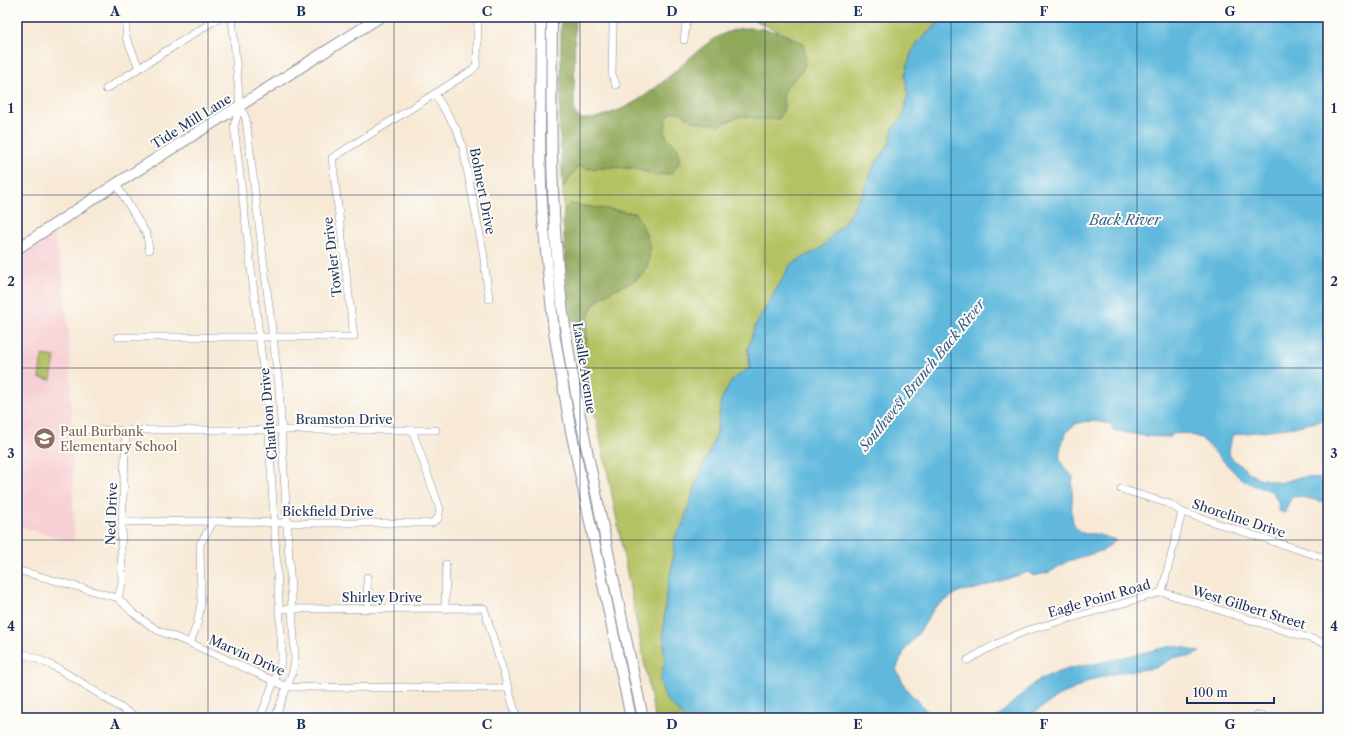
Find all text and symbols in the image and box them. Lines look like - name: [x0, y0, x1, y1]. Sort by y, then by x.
- text: A: [109, 3, 121, 19]
- text: B: [296, 3, 306, 19]
- text: C: [482, 3, 492, 19]
- text: D: [666, 3, 678, 19]
- text: E: [853, 3, 863, 19]
- text: F: [1040, 3, 1049, 19]
- text: G: [1224, 3, 1236, 19]
- street label: Tide Mill Lane: [148, 90, 234, 152]
- text: 1: [8, 100, 14, 116]
- text: 1: [1331, 100, 1337, 116]
- street label: Bohnert Drive: [467, 146, 499, 236]
- water label: Back River: [1088, 211, 1162, 229]
- street label: Towler Drive: [319, 216, 345, 298]
- text: 2: [7, 273, 15, 289]
- text: 2: [1330, 273, 1338, 289]
- water label: Southwest Branch Back River: [854, 294, 990, 456]
- street label: Lasalle Avenue: [570, 321, 600, 415]
- street label: Charlton Drive: [256, 367, 280, 461]
- street label: Bramston Drive: [296, 411, 392, 427]
- place label: Paul Burbank Elementary School: [60, 423, 178, 454]
- school or university icon: Paul Burbank Elementary School: [31, 425, 57, 451]
- text: 3: [7, 445, 15, 461]
- text: 3: [1330, 445, 1338, 461]
- street label: Ned Drive: [102, 482, 120, 546]
- street label: Shoreline Drive: [1190, 495, 1288, 541]
- street label: Bickfield Drive: [282, 503, 374, 519]
- street label: Eagle Point Road: [1046, 576, 1152, 620]
- street label: West Gilbert Street: [1189, 582, 1308, 632]
- street label: Shirley Drive: [342, 589, 422, 605]
- text: 4: [7, 618, 15, 634]
- text: 4: [1330, 618, 1338, 634]
- street label: Marvin Drive: [206, 631, 288, 679]
- scale bar: [1187, 679, 1274, 705]
- text: 100 m: [1193, 685, 1228, 700]
- text: A: [109, 716, 121, 732]
- text: B: [296, 716, 306, 732]
- text: C: [482, 716, 492, 732]
- text: D: [666, 716, 678, 732]
- text: E: [853, 716, 863, 732]
- text: F: [1040, 716, 1049, 732]
- text: G: [1224, 716, 1236, 732]

